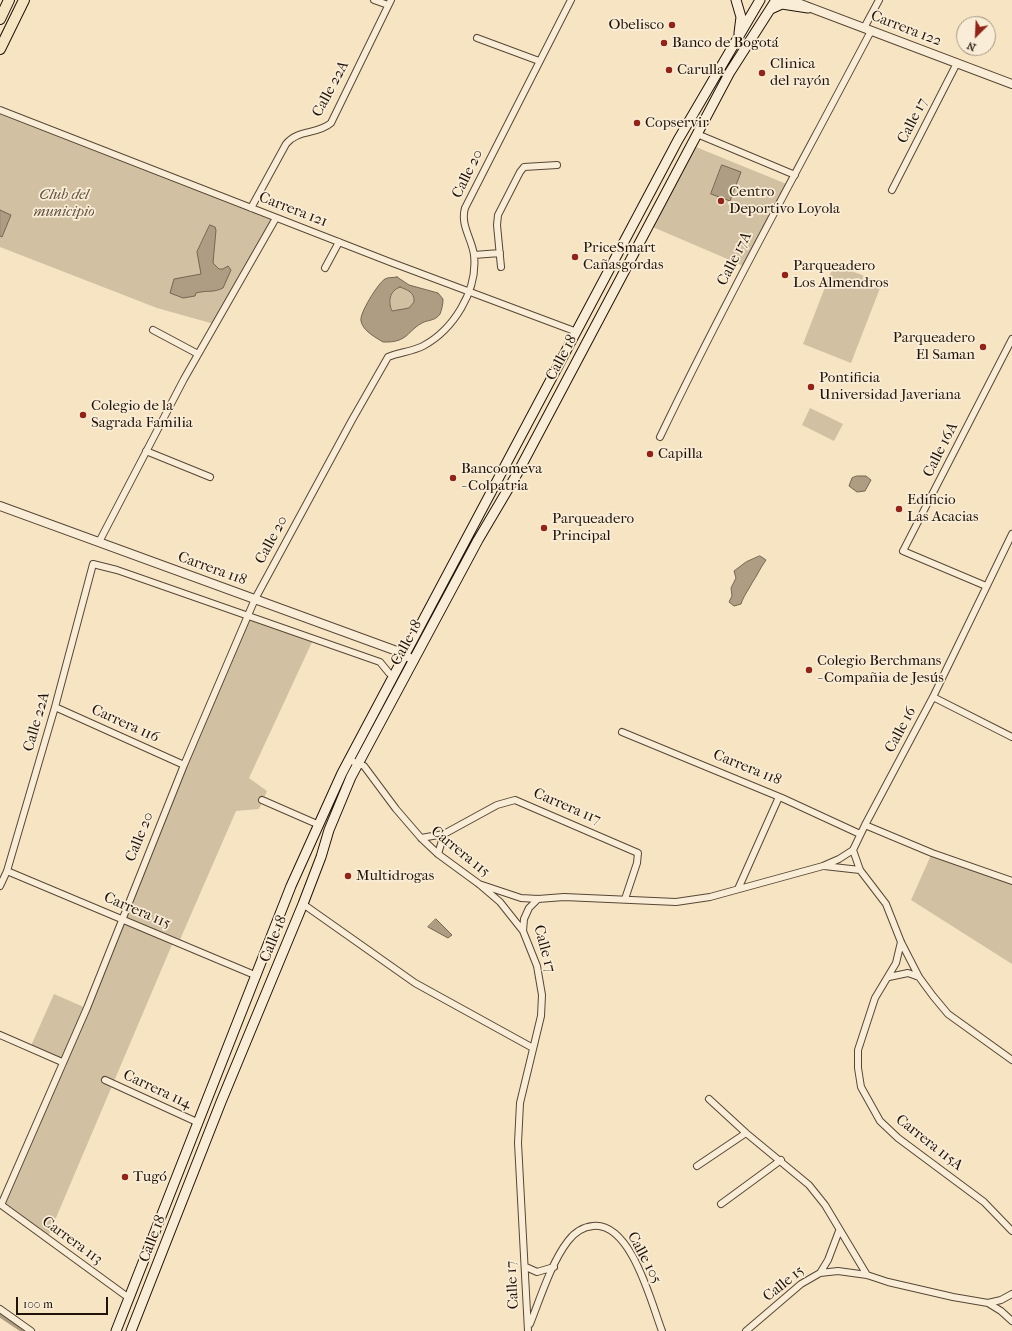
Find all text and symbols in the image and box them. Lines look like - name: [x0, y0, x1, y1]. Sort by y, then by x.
- street label: Carrera 122: [868, 7, 944, 51]
- place label: Obelisco: [609, 16, 664, 34]
- north arrow: [956, 16, 996, 56]
- marker: Obelisco: [667, 20, 677, 30]
- place label: Banco de Bogotá: [672, 34, 779, 52]
- marker: Banco de Bogotá: [659, 38, 669, 48]
- text: N: [965, 39, 978, 54]
- place label: Clinica del rayón: [770, 55, 830, 90]
- street label: Calle 22A: [309, 58, 353, 120]
- place label: Carulla: [677, 61, 724, 79]
- marker: Carulla: [664, 65, 674, 75]
- marker: Clinica del rayón: [757, 68, 767, 78]
- street label: Calle 17: [894, 95, 932, 147]
- place label: Copservir: [645, 114, 709, 132]
- marker: Copservir: [632, 118, 642, 128]
- street label: Calle 20: [449, 147, 487, 201]
- place label: Centro Deportivo Loyola: [729, 183, 840, 218]
- park label: Club del municipio: [33, 186, 95, 221]
- street label: Carrera 121: [256, 189, 330, 231]
- marker: Centro Deportivo Loyola: [716, 196, 726, 206]
- street label: Calle 17A: [714, 229, 756, 289]
- place label: PriceSmart Cañasgordas: [583, 239, 664, 274]
- marker: PriceSmart Cañasgordas: [570, 252, 580, 262]
- place label: Parqueadero Los Almendros: [793, 257, 888, 292]
- marker: Parqueadero Los Almendros: [780, 270, 790, 280]
- place label: Parqueadero El Saman: [893, 329, 975, 364]
- street label: Calle 18: [543, 332, 581, 384]
- marker: Parqueadero El Saman: [978, 342, 988, 352]
- place label: Pontificia Universidad Javeriana: [819, 369, 961, 404]
- marker: Pontificia Universidad Javeriana: [806, 382, 816, 392]
- place label: Colegio de la Sagrada Familia: [91, 397, 193, 432]
- marker: Colegio de la Sagrada Familia: [78, 410, 88, 420]
- street label: Calle 16A: [920, 420, 962, 480]
- place label: Capilla: [658, 445, 703, 463]
- marker: Capilla: [645, 449, 655, 459]
- place label: Bancoomeva - Colpatria: [461, 460, 542, 495]
- marker: Bancoomeva - Colpatria: [448, 473, 458, 483]
- place label: Edificio Las Acacias: [907, 491, 979, 526]
- marker: Edificio Las Acacias: [894, 504, 904, 514]
- place label: Parqueadero Principal: [552, 510, 634, 545]
- street label: Calle 20: [252, 513, 292, 567]
- marker: Parqueadero Principal: [539, 523, 549, 533]
- street label: Carrera 118: [175, 548, 249, 590]
- street label: Calle 18: [388, 617, 426, 669]
- place label: Colegio Berchmans - Compañia de Jesús: [817, 652, 944, 687]
- marker: Colegio Berchmans - Compañia de Jesús: [804, 665, 814, 675]
- street label: Calle 22A: [20, 690, 54, 754]
- street label: Carrera 116: [88, 701, 162, 747]
- street label: Calle 16: [881, 704, 921, 756]
- street label: Carrera 118: [710, 746, 784, 790]
- street label: Carrera 117: [531, 785, 603, 829]
- street label: Calle 20: [122, 810, 158, 864]
- street label: Carrera 115: [427, 823, 493, 881]
- place label: Multidrogas: [356, 867, 434, 885]
- marker: Multidrogas: [343, 871, 353, 881]
- street label: Carrera 115: [101, 889, 173, 933]
- street label: Calle 18: [257, 913, 291, 965]
- street label: Calle 17: [529, 923, 559, 975]
- street label: Carrera 114: [120, 1066, 194, 1114]
- street label: Carrera 115A: [892, 1111, 966, 1175]
- place label: Tugó: [133, 1168, 167, 1186]
- marker: Tugó: [120, 1172, 130, 1182]
- street label: Carrera 113: [38, 1213, 106, 1269]
- street label: Calle 18: [136, 1213, 170, 1265]
- street label: Calle 105: [623, 1229, 665, 1287]
- street label: Calle 17: [503, 1260, 523, 1310]
- street label: Calle 15: [760, 1262, 808, 1306]
- scale bar: [18, 1289, 110, 1315]
- text: 100 m: [23, 1297, 53, 1311]

